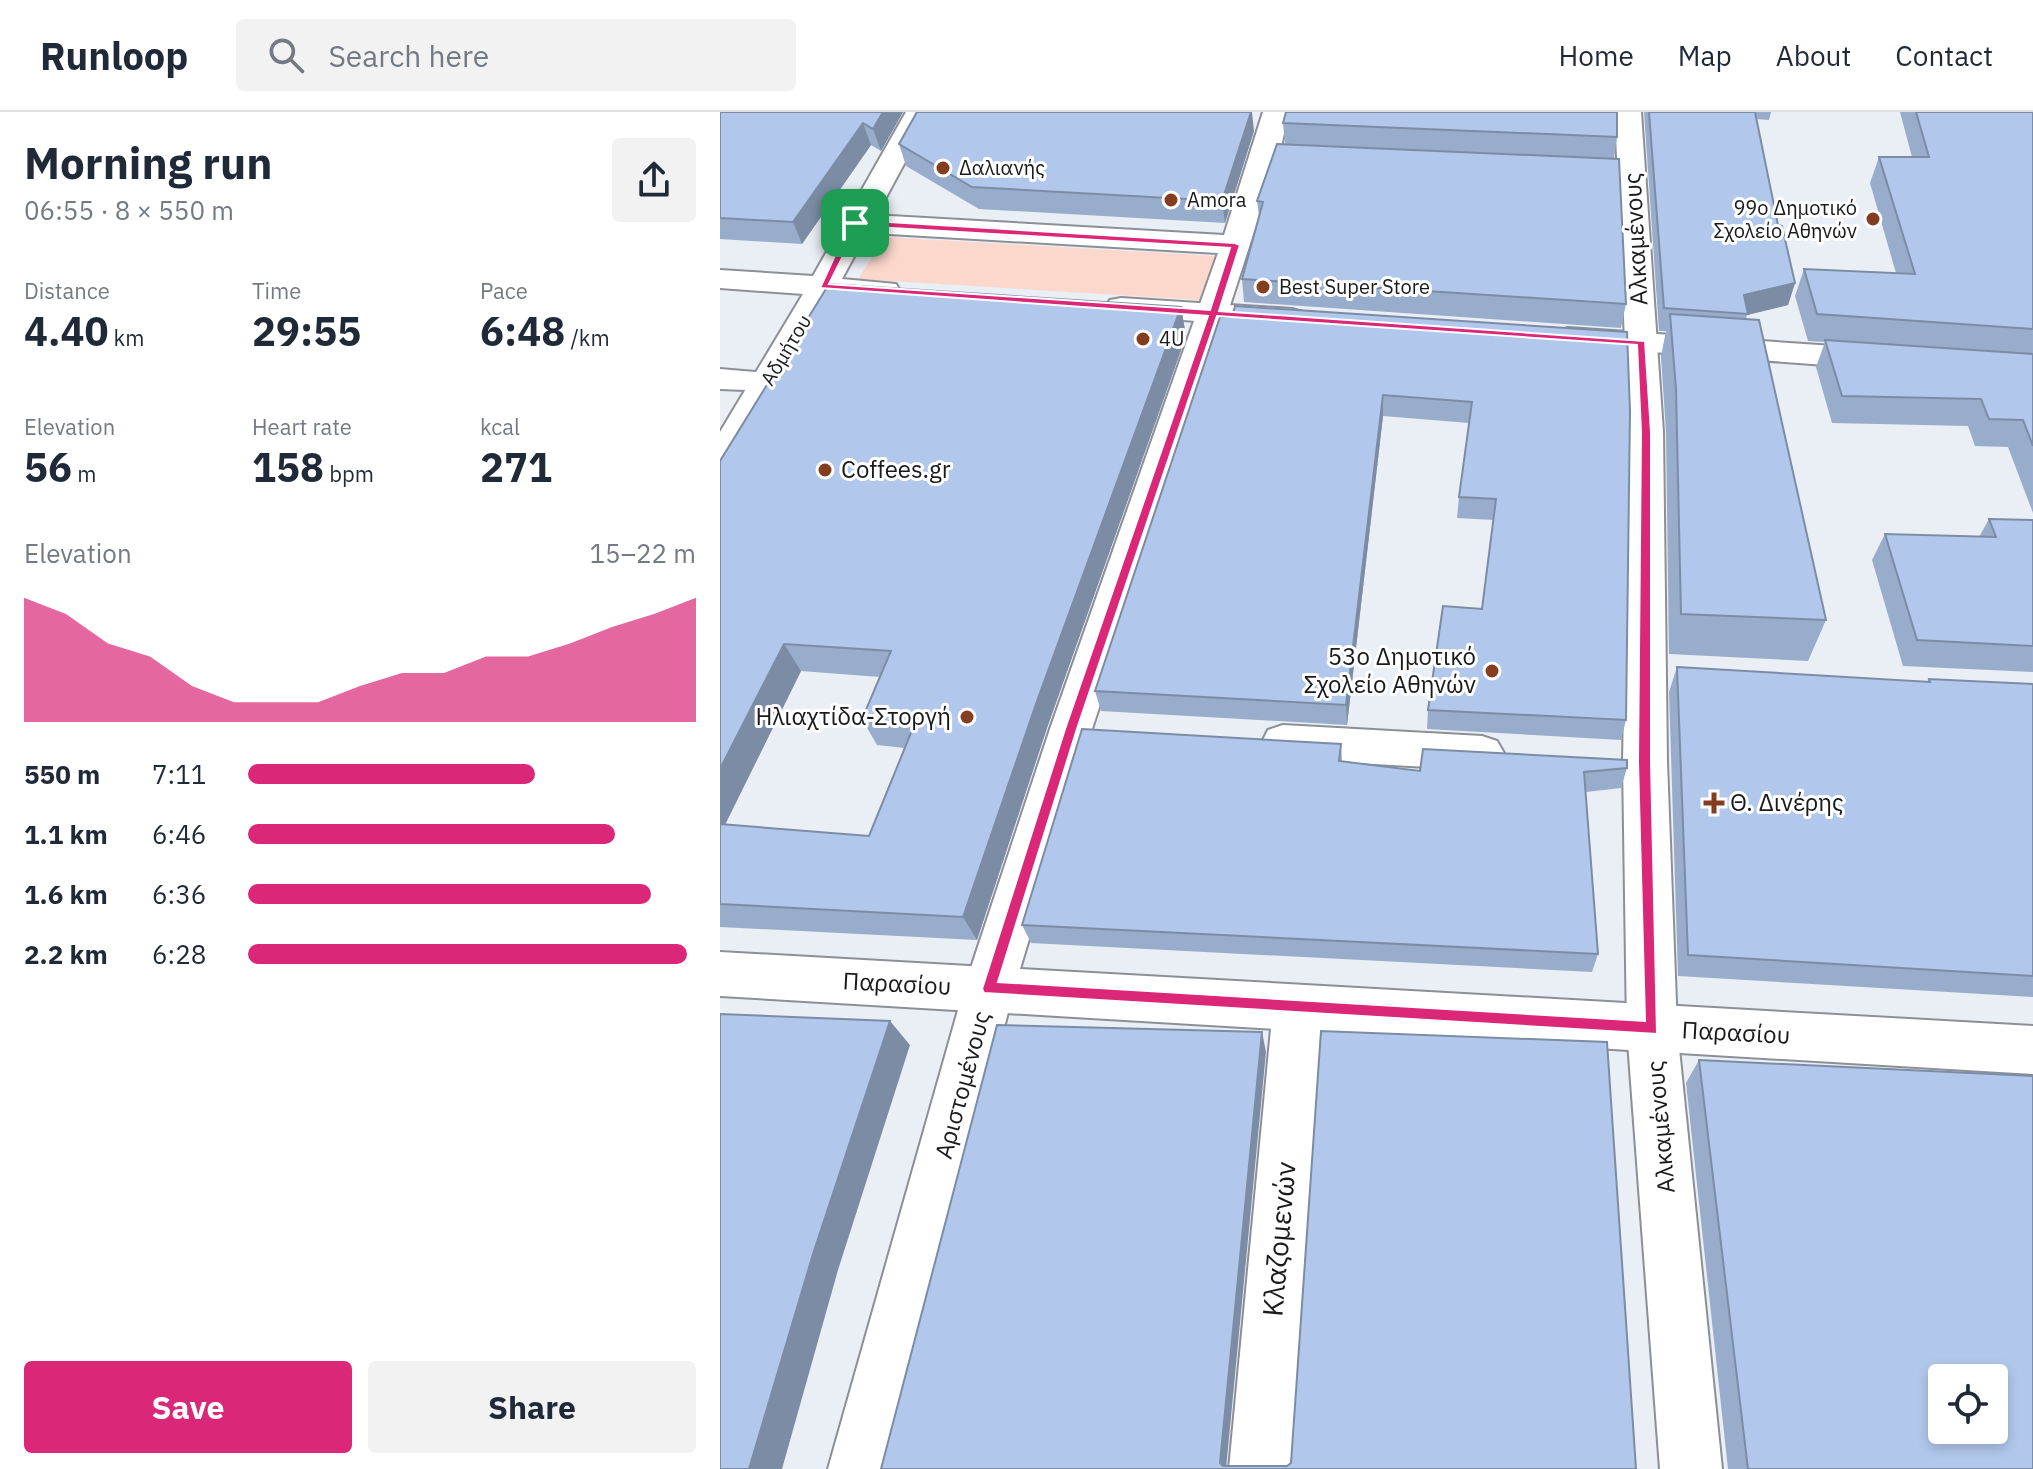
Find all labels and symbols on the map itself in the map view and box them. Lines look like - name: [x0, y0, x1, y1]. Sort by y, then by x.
- place label: Δαλιανής: [959, 154, 1045, 181]
- marker: Δαλιανής: [934, 159, 952, 177]
- street label: Αλκαμένους: [1616, 172, 1654, 306]
- place label: Amora: [1187, 186, 1247, 213]
- pin: [821, 189, 889, 257]
- marker: Amora: [1162, 191, 1180, 209]
- place label: 99ο Δημοτικό Σχολείο Αθηνών: [1714, 194, 1857, 244]
- marker: 99ο Δημοτικό Σχολείο Αθηνών: [1864, 210, 1882, 228]
- place label: Best Super Store: [1279, 273, 1430, 300]
- marker: Best Super Store: [1254, 278, 1272, 296]
- street label: Αδμήτου: [754, 309, 817, 390]
- place label: 4U: [1159, 325, 1185, 352]
- marker: 4U: [1134, 330, 1152, 348]
- place label: Coffees.gr: [841, 453, 951, 485]
- marker: Coffees.gr: [816, 461, 834, 479]
- place label: 53ο Δημοτικό Σχολείο Αθηνών: [1304, 640, 1476, 700]
- marker: 53ο Δημοτικό Σχολείο Αθηνών: [1483, 662, 1501, 680]
- place label: Ηλιαχτίδα-Στοργή: [755, 700, 951, 732]
- marker: Ηλιαχτίδα-Στοργή: [958, 708, 976, 726]
- place label: Θ. Δινέρης: [1730, 786, 1844, 818]
- marker: Θ. Δινέρης: [1705, 794, 1723, 812]
- street label: Παρασίου: [842, 964, 952, 1002]
- street label: Αριστομένους: [927, 1007, 997, 1162]
- street label: Παρασίου: [1681, 1013, 1791, 1051]
- street label: Αλκαμένους: [1638, 1059, 1682, 1195]
- street label: Κλαζομενών: [1253, 1160, 1304, 1318]

